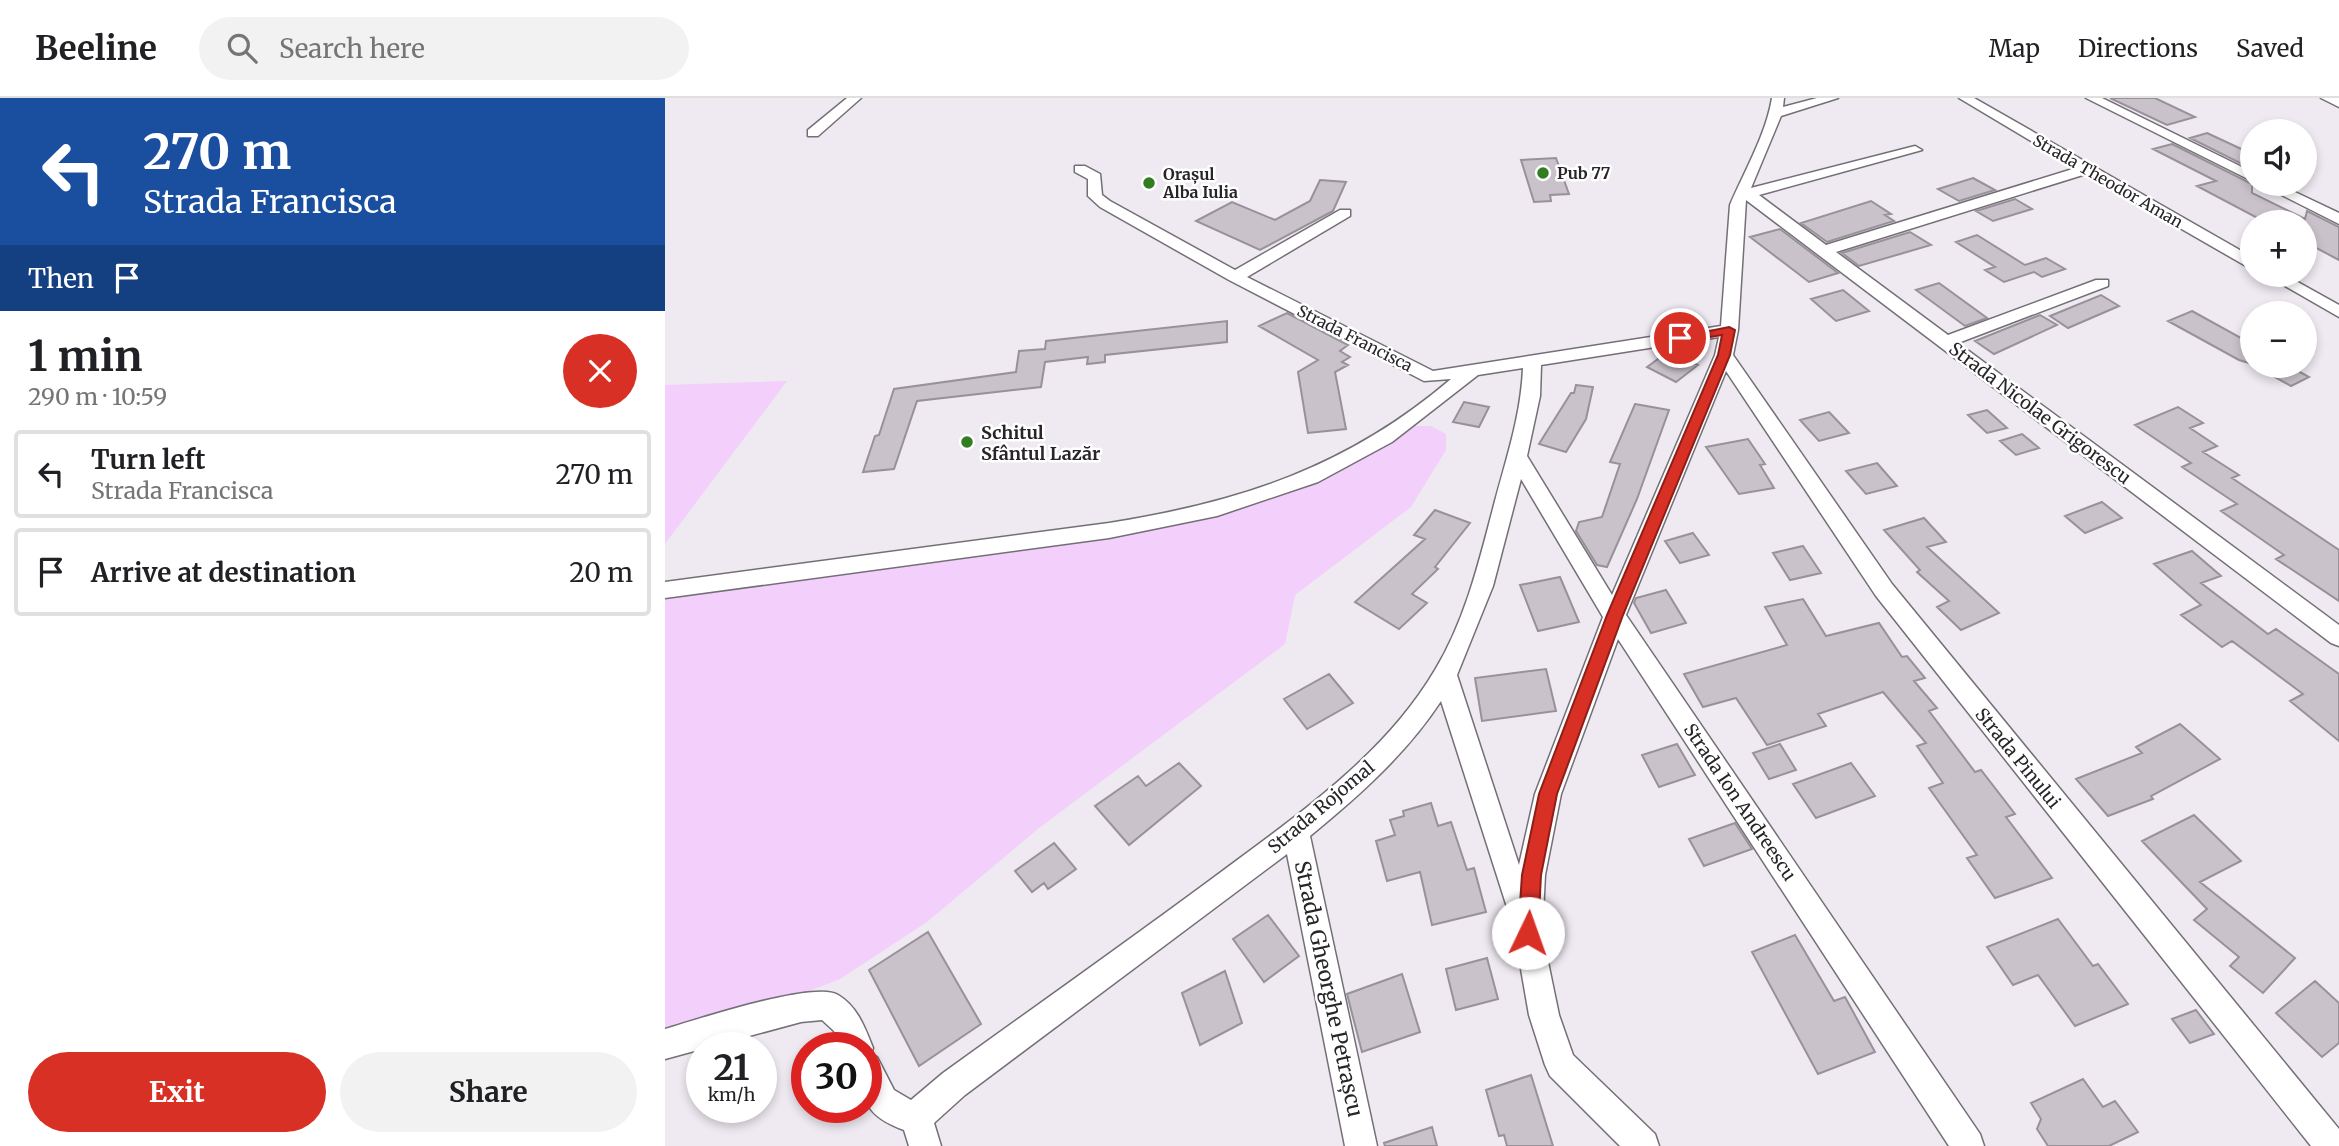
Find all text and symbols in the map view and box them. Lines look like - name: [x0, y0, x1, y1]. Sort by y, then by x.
- search box: [199, 17, 689, 80]
- text: Beeline: [35, 28, 157, 69]
- icon: search: [223, 29, 261, 67]
- text: Search here: [279, 32, 425, 65]
- text: Map: [1989, 33, 2040, 64]
- text: Directions: [2078, 33, 2198, 64]
- text: Saved: [2236, 33, 2304, 64]
- map controls: [2240, 119, 2317, 378]
- button: sound: [2240, 119, 2317, 196]
- text: 270 m: [143, 121, 291, 182]
- icon: left: [28, 126, 119, 217]
- street label: Strada Theodor Aman: [2029, 130, 2187, 232]
- place label: Pub 77: [1557, 163, 1611, 183]
- place label: Orașul Alba Iulia: [1162, 164, 1238, 202]
- marker: Pub 77: [1535, 165, 1551, 181]
- marker: Orașul Alba Iulia: [1141, 175, 1157, 191]
- text: Strada Francisca: [143, 182, 397, 222]
- button: +: [2240, 210, 2317, 287]
- icon: arrive: [108, 259, 146, 297]
- text: Then: [28, 262, 94, 295]
- street label: Strada Francisca: [1294, 300, 1416, 376]
- button: −: [2240, 301, 2317, 378]
- pin: [1650, 308, 1710, 368]
- icon: arrive: [1661, 319, 1699, 357]
- text: 1 min: [28, 330, 142, 382]
- button: close: [563, 334, 637, 408]
- street label: Strada Nicolae Grigorescu: [1944, 337, 2136, 489]
- text: 290 m · 10:59: [28, 382, 167, 411]
- place label: Schitul Sfântul Lazăr: [981, 421, 1100, 465]
- marker: Schitul Sfântul Lazăr: [959, 434, 975, 450]
- text: Turn left: [91, 443, 205, 476]
- icon: left: [32, 455, 70, 493]
- text: 270 m: [556, 458, 633, 491]
- text: Strada Francisca: [91, 476, 273, 505]
- icon: arrive: [32, 553, 70, 591]
- text: Arrive at destination: [91, 556, 356, 589]
- text: 20 m: [569, 556, 633, 589]
- street label: Strada Pinului: [1970, 703, 2066, 813]
- street label: Strada Ion Andreescu: [1679, 719, 1801, 885]
- street label: Strada Rojomal: [1263, 755, 1379, 858]
- street label: Strada Gheorghe Petrașcu: [1289, 858, 1369, 1120]
- position arrow: [1491, 896, 1565, 970]
- speed limit sign: 30: [791, 1032, 882, 1123]
- text: 21: [714, 1046, 749, 1090]
- button: Exit: [28, 1052, 326, 1132]
- button: Share: [340, 1052, 637, 1132]
- text: km/h: [708, 1083, 755, 1106]

